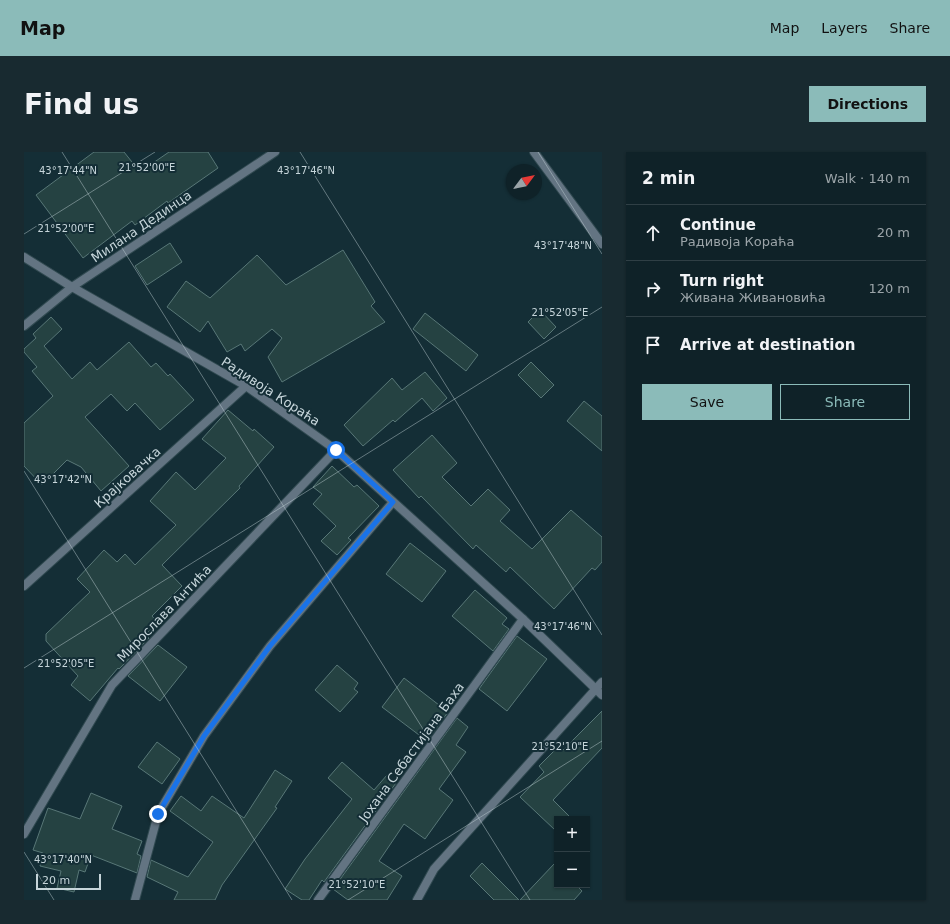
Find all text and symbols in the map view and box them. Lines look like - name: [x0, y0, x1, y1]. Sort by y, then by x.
- text: Map: [20, 17, 65, 39]
- text: Map: [770, 20, 799, 36]
- text: Layers: [821, 20, 868, 36]
- text: Share: [890, 20, 930, 36]
- button: Directions: [809, 86, 926, 122]
- text: Find us: [24, 88, 139, 121]
- text: 21°52'00"E: [119, 162, 175, 173]
- north arrow: [506, 164, 542, 200]
- text: 43°17'44"N: [39, 165, 97, 176]
- text: 43°17'46"N: [277, 165, 335, 176]
- text: 2 min: [642, 168, 695, 188]
- text: Walk · 140 m: [825, 171, 910, 186]
- street label: Милана Дединца: [88, 187, 194, 265]
- text: Continue: [680, 216, 756, 234]
- icon: ahead: [642, 222, 664, 244]
- text: 21°52'00"E: [38, 223, 94, 234]
- text: 20 m: [877, 225, 910, 240]
- text: Радивоја Кораћа: [680, 234, 794, 249]
- text: 43°17'48"N: [534, 240, 592, 251]
- text: Turn right: [680, 272, 764, 290]
- icon: right: [642, 278, 664, 300]
- text: 120 m: [868, 281, 910, 296]
- text: Живана Живановића: [680, 290, 826, 305]
- text: 21°52'05"E: [532, 307, 588, 318]
- icon: arrive: [642, 334, 664, 356]
- text: Arrive at destination: [680, 336, 855, 354]
- street label: Радивоја Кораћа: [219, 354, 323, 429]
- button: Save: [642, 384, 772, 420]
- button: Share: [780, 384, 910, 420]
- route start: [327, 441, 345, 459]
- street label: Крајковачка: [91, 444, 164, 511]
- text: 43°17'42"N: [34, 474, 92, 485]
- street label: Мирослава Антића: [114, 562, 215, 665]
- text: 43°17'46"N: [534, 621, 592, 632]
- text: 21°52'05"E: [38, 658, 94, 669]
- street label: Јохана Себастијана Баха: [355, 680, 467, 826]
- text: 21°52'10"E: [532, 741, 588, 752]
- route end: [149, 805, 167, 823]
- map controls: [554, 816, 590, 888]
- button: +: [554, 816, 590, 852]
- button: −: [554, 852, 590, 888]
- text: 43°17'40"N: [34, 854, 92, 865]
- scale bar: [36, 872, 101, 891]
- text: 20 m: [42, 874, 70, 887]
- text: 21°52'10"E: [329, 879, 385, 890]

